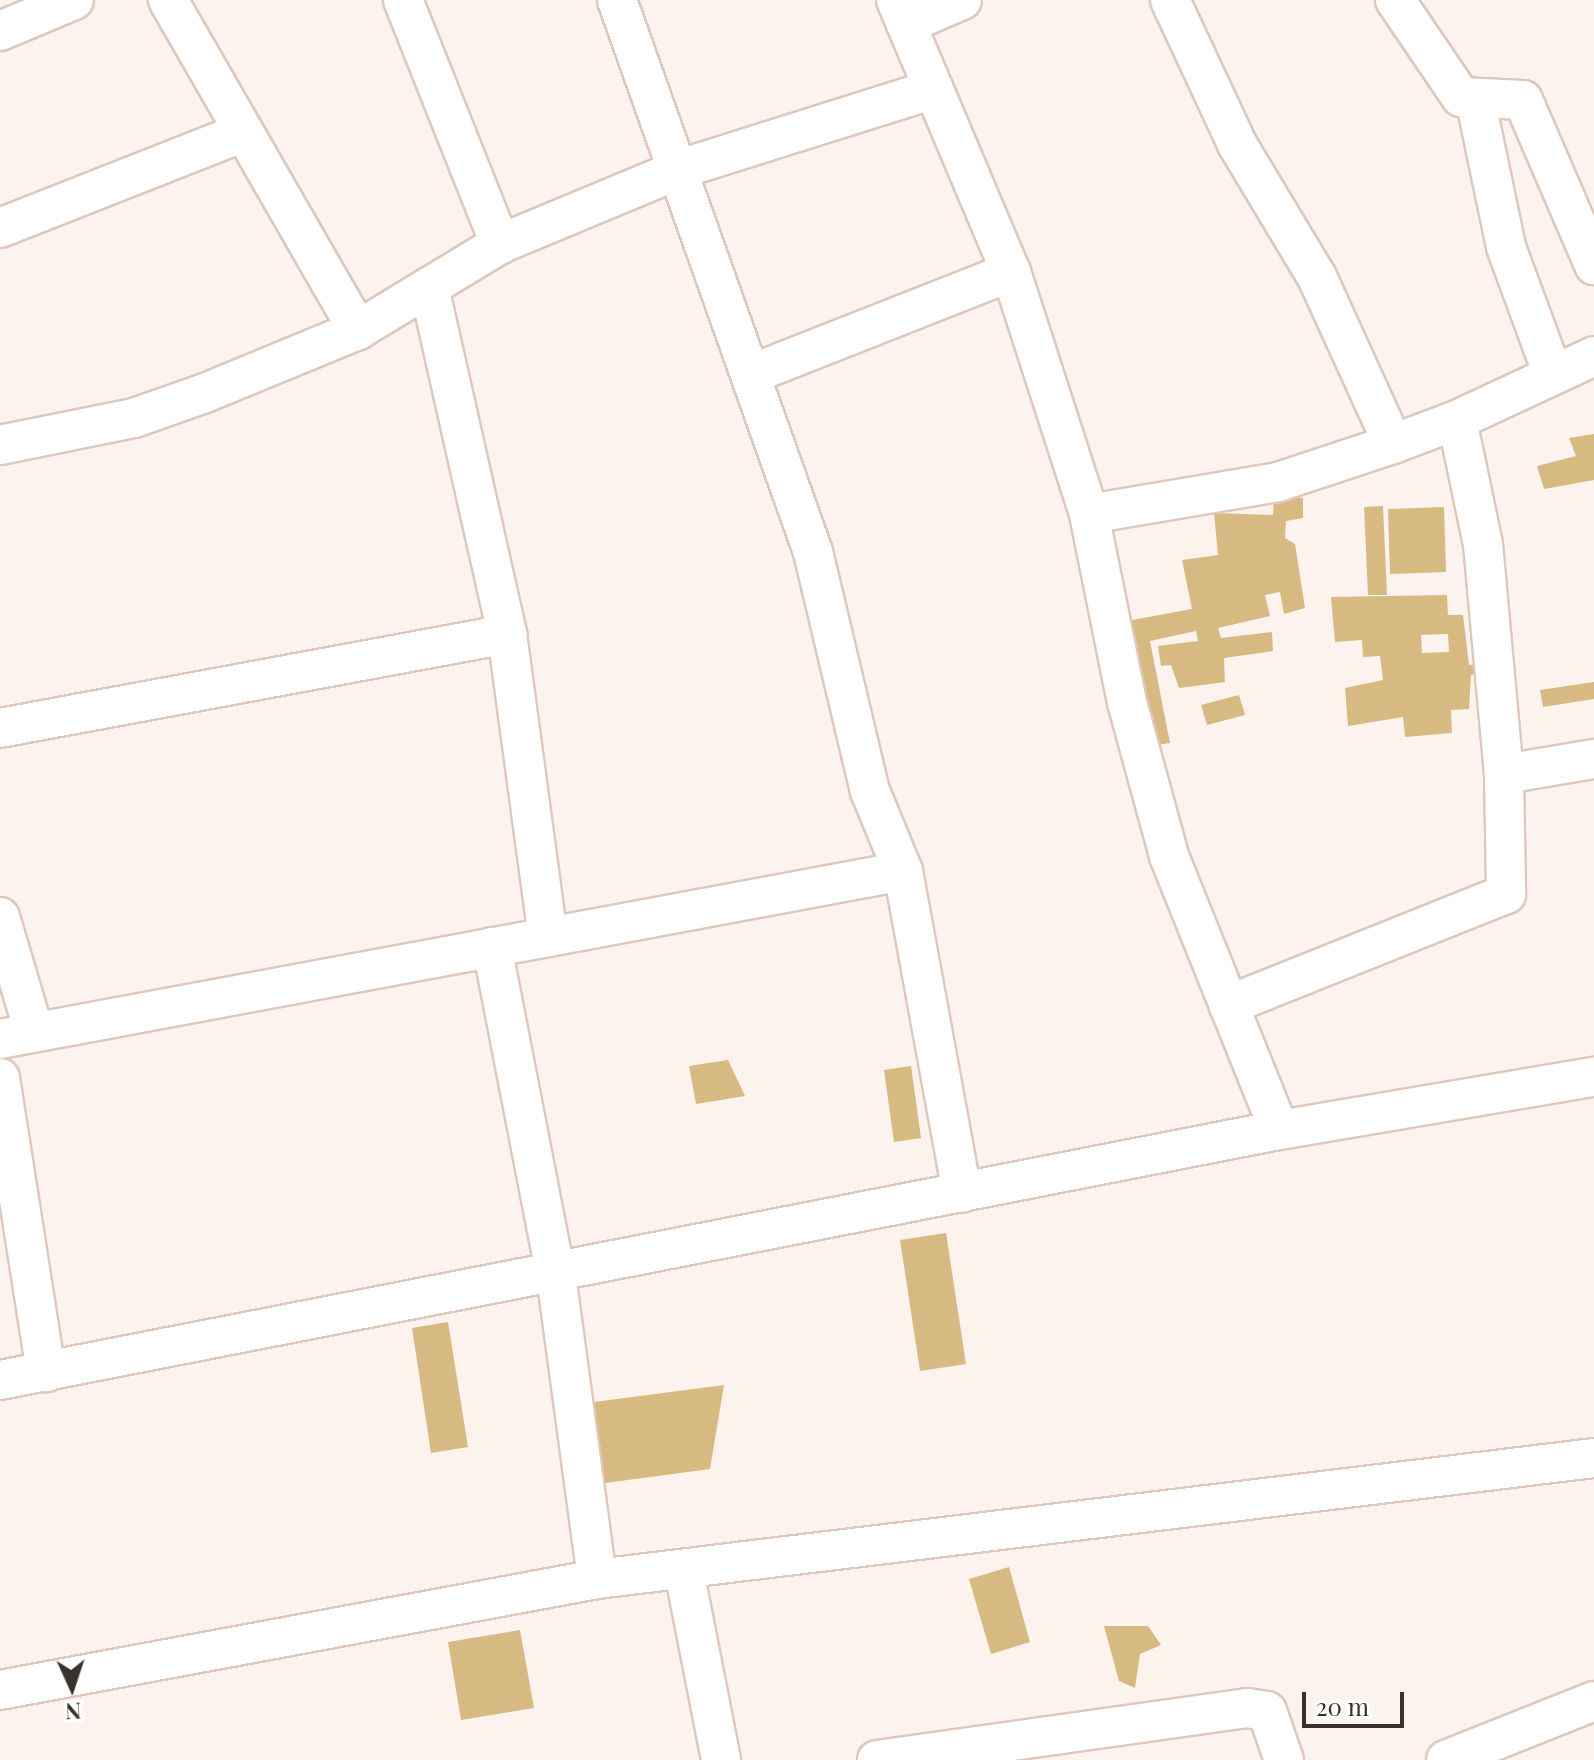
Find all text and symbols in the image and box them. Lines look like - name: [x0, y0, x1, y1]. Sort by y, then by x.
- north arrow: [32, 1648, 112, 1728]
- scale bar: [1306, 1676, 1408, 1726]
- text: 20 m: [1316, 1690, 1369, 1722]
- text: N: [65, 1697, 82, 1727]

